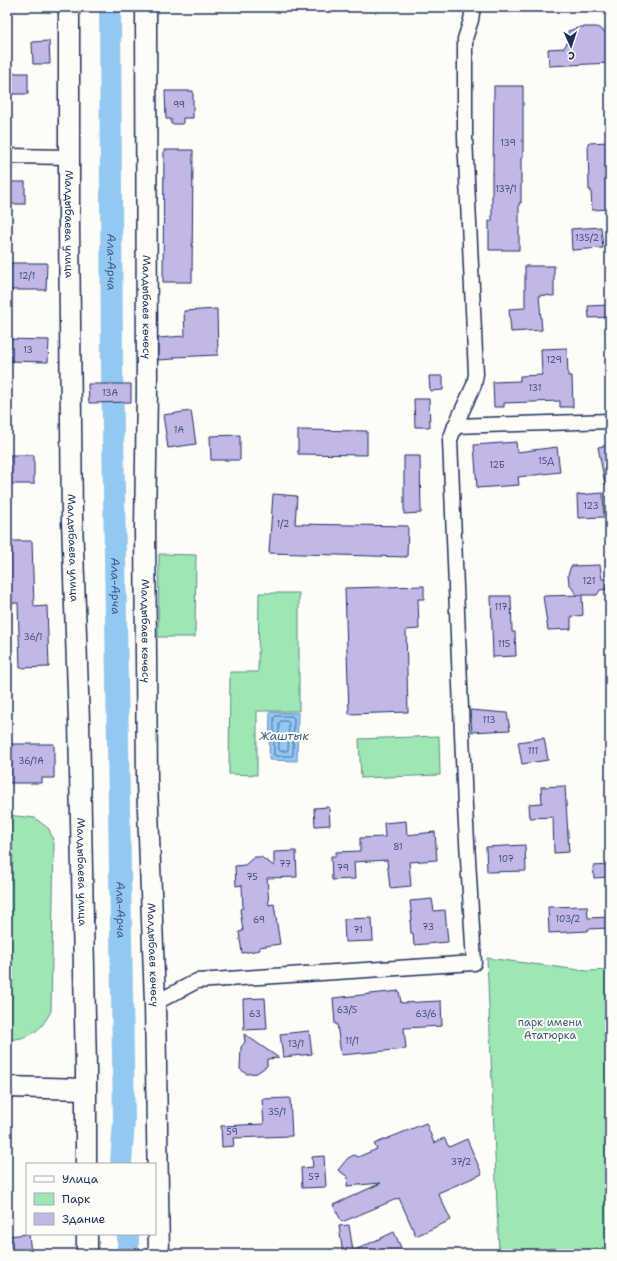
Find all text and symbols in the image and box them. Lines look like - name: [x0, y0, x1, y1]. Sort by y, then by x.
- north arrow: [551, 26, 591, 66]
- text: С: [567, 48, 575, 63]
- house number: 99: [173, 99, 185, 111]
- house number: 139: [500, 137, 516, 149]
- street label: Малдыбаева улица: [61, 170, 77, 278]
- house number: 137/1: [495, 183, 517, 195]
- house number: 135/2: [575, 232, 599, 244]
- water label: Ала-Арча: [103, 233, 120, 291]
- street label: Малдыбаев көчөсү: [139, 255, 154, 359]
- house number: 12/1: [19, 270, 35, 282]
- house number: 13: [23, 344, 33, 356]
- house number: 129: [546, 354, 562, 366]
- house number: 131: [529, 382, 541, 394]
- house number: 13А: [102, 387, 119, 399]
- house number: 1А: [174, 424, 185, 436]
- house number: 15Д: [538, 455, 554, 467]
- house number: 12Б: [489, 459, 505, 471]
- street label: Малдыбаева улица: [64, 494, 82, 602]
- house number: 123: [583, 500, 599, 512]
- house number: 1/2: [277, 518, 289, 530]
- water label: Ала-Арча: [107, 557, 124, 615]
- house number: 121: [583, 575, 595, 587]
- street label: Малдыбаев көчөсү: [138, 579, 154, 683]
- house number: 117: [494, 601, 508, 613]
- house number: 36/1: [23, 631, 43, 643]
- house number: 115: [498, 638, 510, 650]
- house number: 113: [482, 714, 496, 726]
- water label: Жаштык: [258, 728, 309, 744]
- house number: 111: [528, 745, 538, 757]
- house number: 36/1А: [18, 755, 44, 767]
- street label: Малдыбаева улица: [73, 818, 91, 926]
- house number: 81: [393, 841, 403, 853]
- house number: 107: [498, 853, 514, 865]
- house number: 77: [279, 858, 291, 870]
- house number: 79: [337, 862, 349, 874]
- house number: 75: [246, 871, 258, 883]
- water label: Ала-Арча: [112, 881, 129, 939]
- street label: Малдыбаев көчөсү: [144, 903, 163, 1007]
- house number: 103/2: [556, 913, 580, 925]
- house number: 69: [253, 914, 265, 926]
- house number: 73: [422, 921, 434, 933]
- house number: 71: [353, 924, 363, 936]
- house number: 63/5: [337, 1004, 357, 1016]
- house number: 63: [249, 1008, 261, 1020]
- house number: 63/6: [416, 1008, 437, 1020]
- park label: парк имени Ататюрка: [518, 1015, 582, 1043]
- house number: 11/1: [345, 1035, 359, 1047]
- house number: 13/1: [288, 1038, 304, 1050]
- house number: 35/1: [268, 1106, 286, 1118]
- house number: 59: [226, 1126, 238, 1138]
- house number: 37/2: [451, 1156, 471, 1168]
- legend: [26, 1163, 156, 1235]
- text: Улица: [62, 1171, 99, 1187]
- house number: 57: [308, 1171, 320, 1183]
- text: Парк: [62, 1191, 91, 1207]
- text: Здание: [62, 1211, 106, 1227]

